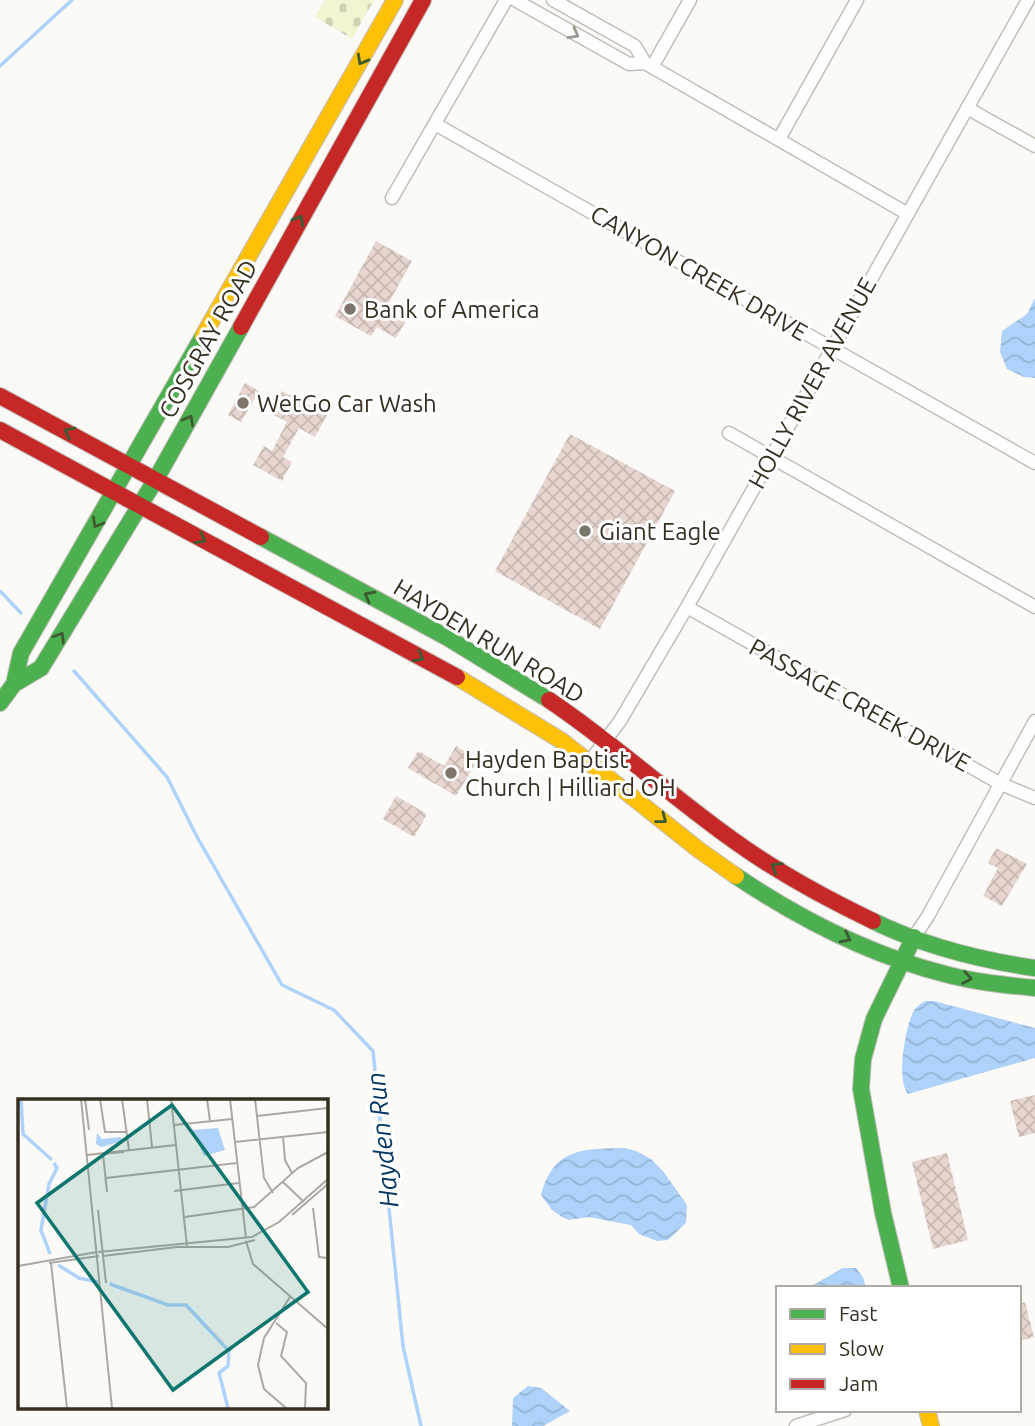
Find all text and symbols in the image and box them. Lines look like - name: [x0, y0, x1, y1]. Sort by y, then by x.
- one-way arrow: [567, 26, 579, 39]
- one-way arrow: [357, 52, 370, 65]
- street label: CANYON CREEK DRIVE: [586, 200, 812, 346]
- one-way arrow: [291, 215, 304, 228]
- street label: COSGRAY ROAD: [153, 255, 263, 423]
- street label: HOLLY RIVER AVENUE: [743, 273, 881, 493]
- place label: Bank of America: [364, 296, 540, 323]
- marker: Bank of America: [342, 301, 358, 317]
- place label: WetGo Car Wash: [257, 390, 437, 417]
- marker: WetGo Car Wash: [235, 395, 251, 411]
- one-way arrow: [181, 414, 194, 427]
- one-way arrow: [64, 427, 77, 440]
- one-way arrow: [92, 516, 105, 528]
- place label: Giant Eagle: [599, 518, 721, 545]
- marker: Giant Eagle: [577, 523, 593, 539]
- one-way arrow: [193, 530, 206, 544]
- street label: HAYDEN RUN ROAD: [389, 573, 589, 709]
- one-way arrow: [364, 591, 377, 604]
- one-way arrow: [52, 631, 65, 644]
- street label: PASSAGE CREEK DRIVE: [745, 633, 975, 777]
- one-way arrow: [412, 649, 424, 662]
- place label: Hayden Baptist Church | Hilliard OH: [465, 746, 676, 801]
- marker: Hayden Baptist Church | Hilliard OH: [443, 765, 459, 781]
- one-way arrow: [654, 811, 667, 824]
- one-way arrow: [771, 863, 784, 876]
- one-way arrow: [838, 929, 851, 943]
- one-way arrow: [961, 970, 973, 985]
- water label: Hayden Run: [360, 1071, 404, 1209]
- inset map: [18, 1099, 327, 1408]
- legend: [776, 1286, 1021, 1412]
- text: Fast: [839, 1301, 877, 1325]
- text: Slow: [839, 1336, 884, 1360]
- text: Jam: [839, 1371, 878, 1395]

